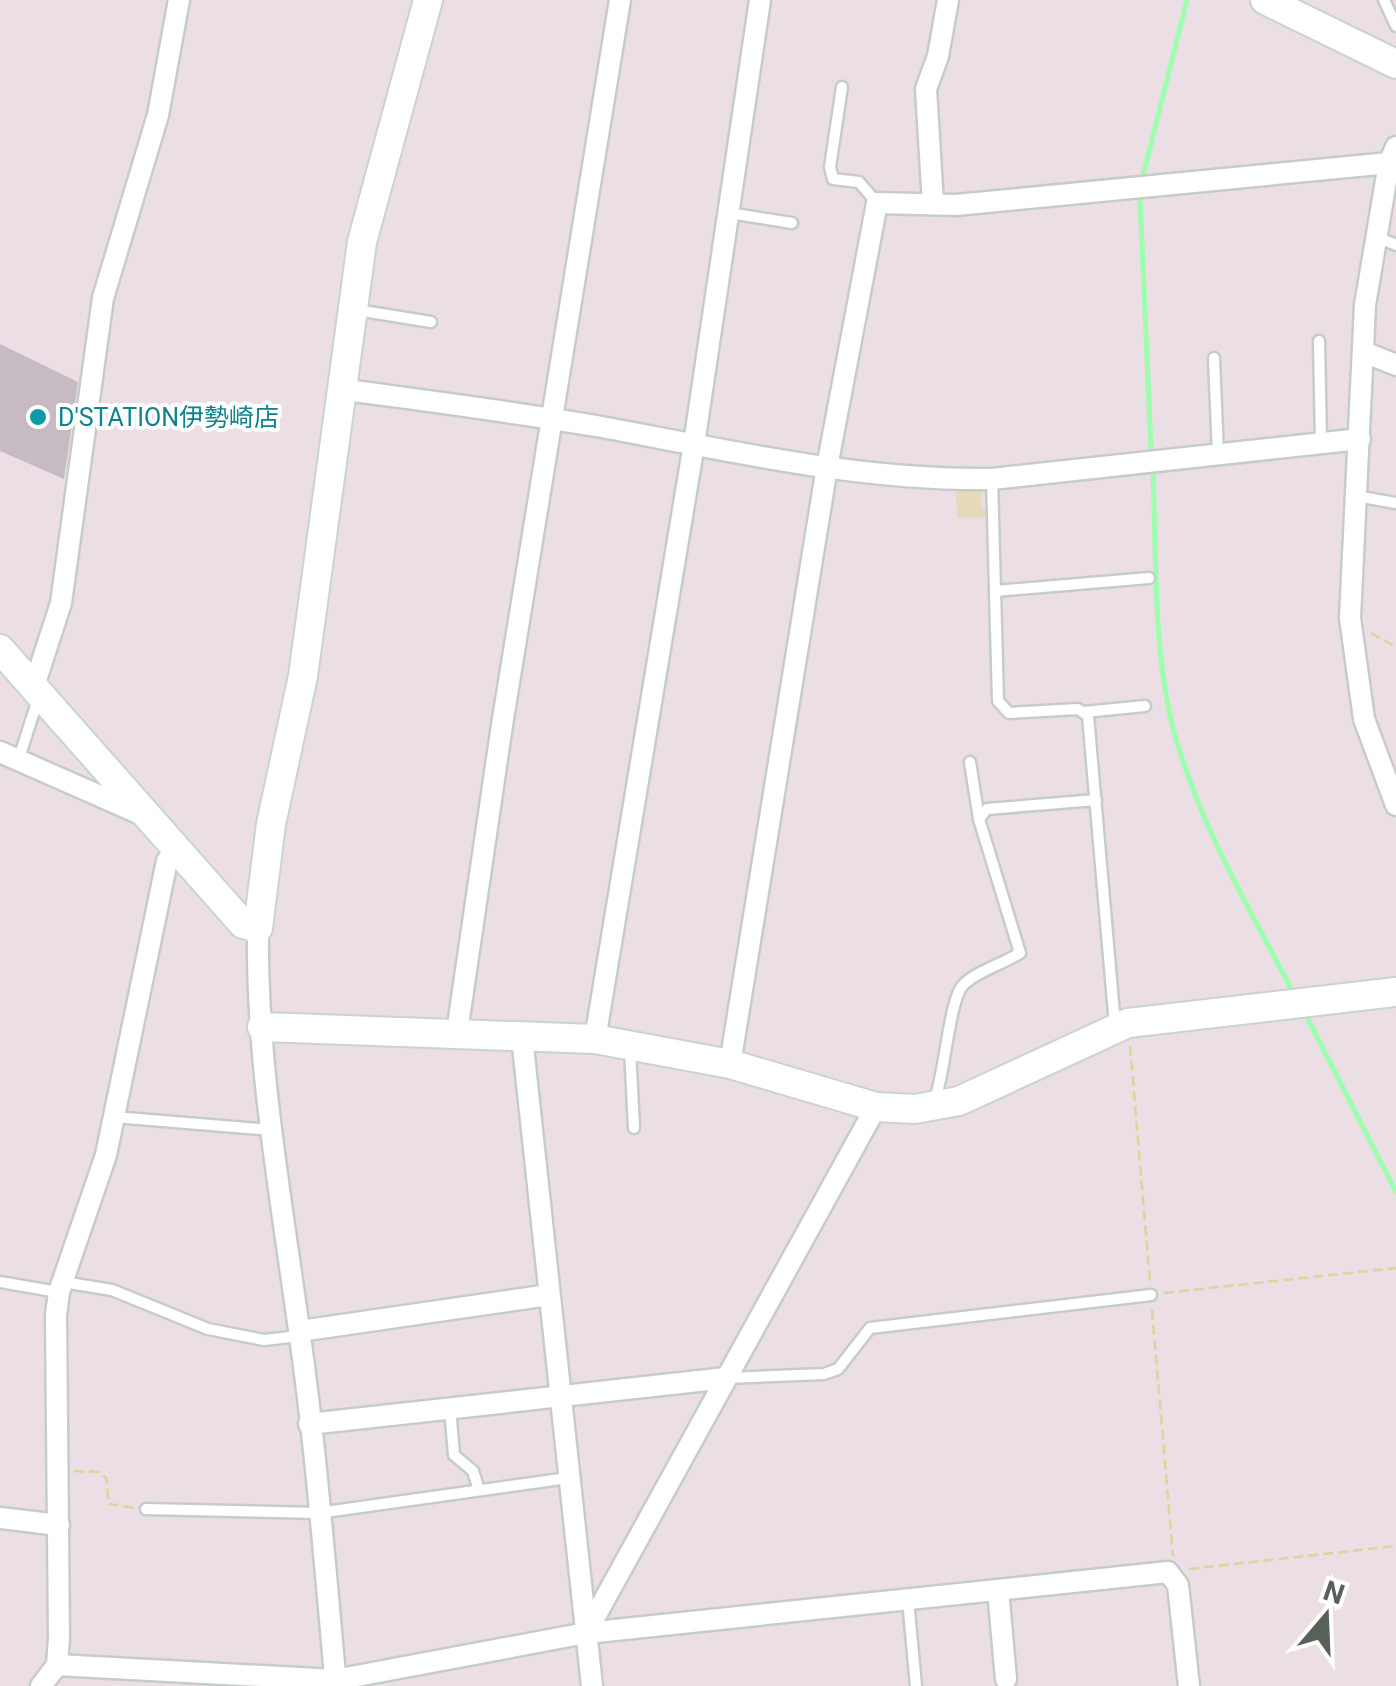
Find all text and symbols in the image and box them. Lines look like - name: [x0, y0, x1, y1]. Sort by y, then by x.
- place label: D'STATION伊勢崎店: [58, 403, 279, 432]
- marker: D'STATION伊勢崎店: [27, 406, 49, 428]
- north arrow: [1276, 1566, 1376, 1666]
- text: N: [1319, 1574, 1349, 1612]

